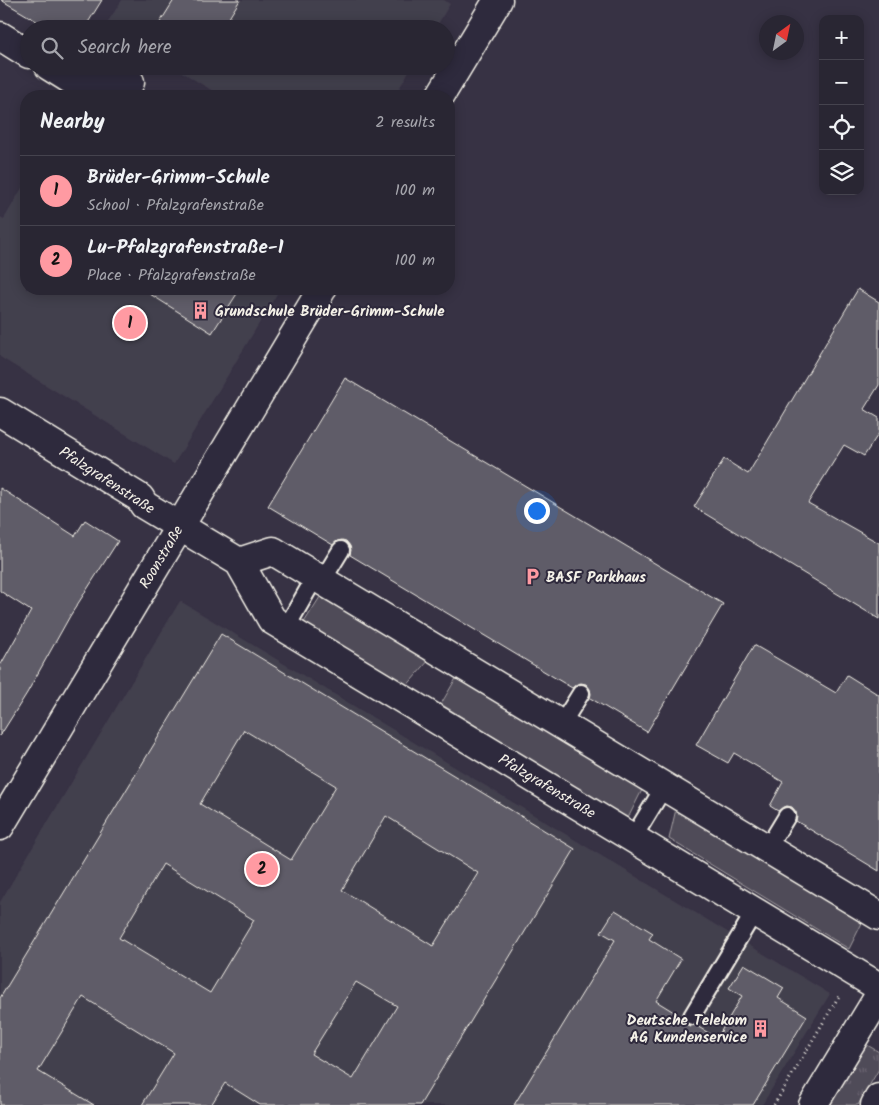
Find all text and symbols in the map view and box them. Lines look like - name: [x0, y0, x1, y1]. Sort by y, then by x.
- north arrow: [759, 15, 804, 60]
- map controls: [819, 15, 864, 195]
- button: +: [819, 15, 864, 60]
- search box: [20, 20, 455, 75]
- text: Search here: [78, 33, 172, 63]
- icon: search: [38, 34, 66, 62]
- button: −: [819, 60, 864, 105]
- button: locate: [819, 105, 864, 150]
- text: Nearby: [40, 106, 105, 139]
- text: 2 results: [375, 110, 435, 135]
- button: layers: [819, 150, 864, 195]
- text: Brüder-Grimm-Schule: [87, 163, 270, 193]
- text: 1: [54, 178, 58, 203]
- text: 100 m: [395, 178, 435, 203]
- text: School · Pfalzgrafenstraße: [87, 193, 264, 218]
- text: Lu-Pfalzgrafenstraße-1: [87, 233, 284, 263]
- text: 2: [51, 248, 61, 273]
- text: 100 m: [395, 248, 435, 273]
- text: Place · Pfalzgrafenstraße: [87, 263, 256, 288]
- place label: Grundschule Brüder-Grimm-Schule: [215, 300, 445, 324]
- building icon: Grundschule Brüder-Grimm-Schule: [191, 301, 211, 321]
- pin: 1: [114, 304, 146, 342]
- street label: Pfalzgrafenstraße: [54, 441, 159, 521]
- your location: [524, 498, 550, 524]
- street label: Roonstraße: [134, 521, 190, 594]
- place label: BASF Parkhaus: [546, 566, 646, 590]
- parking icon: BASF Parkhaus: [522, 567, 542, 587]
- street label: Pfalzgrafenstraße: [493, 748, 600, 826]
- pin: 2: [246, 850, 278, 888]
- place label: Deutsche Telekom AG Kundenservice: [626, 1009, 748, 1050]
- building icon: Deutsche Telekom AG Kundenservice: [751, 1019, 771, 1039]

